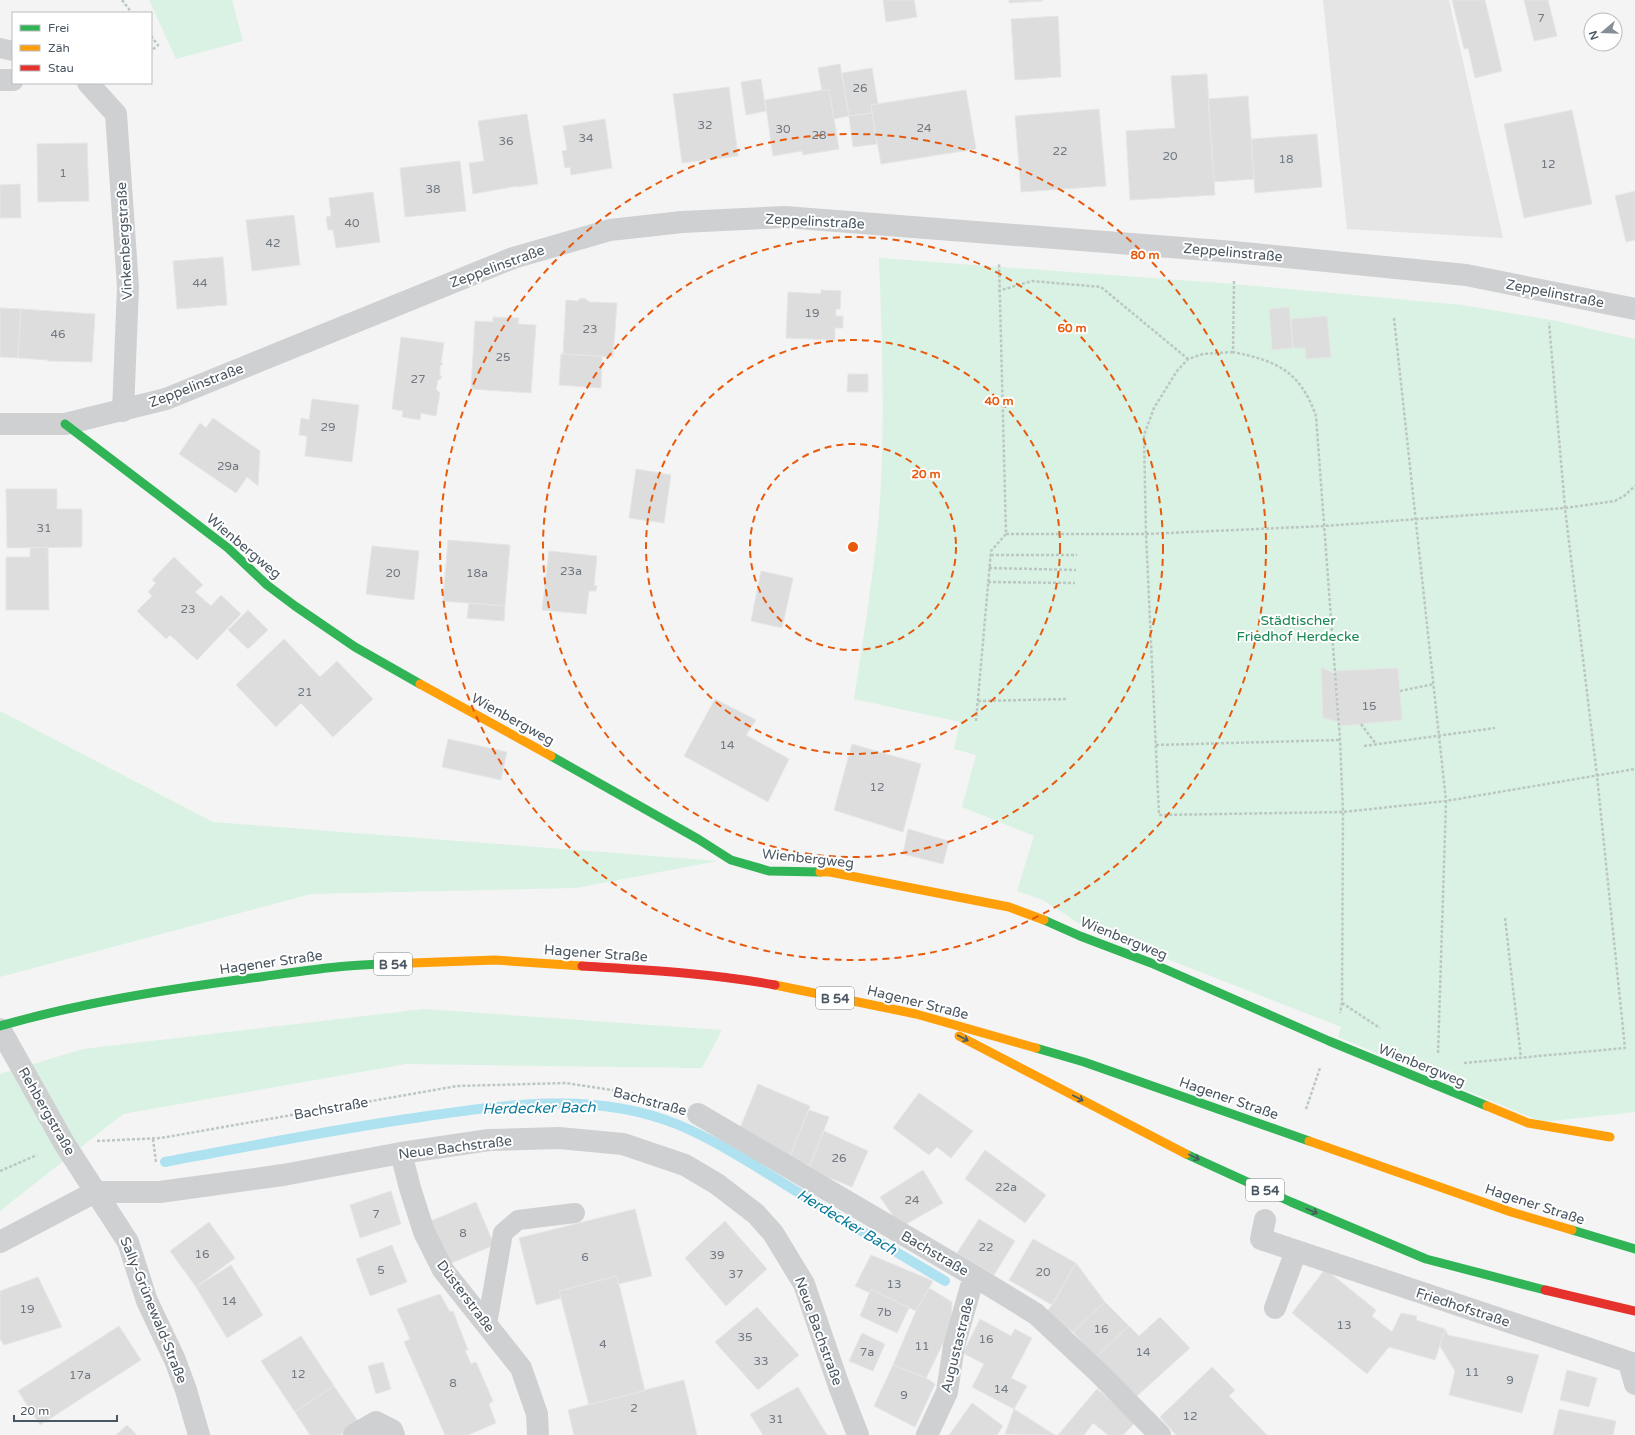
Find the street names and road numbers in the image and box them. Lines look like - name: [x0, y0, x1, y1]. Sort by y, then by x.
- street label: Vinkenbergstraße: [113, 182, 136, 300]
- street label: Zeppelinstraße: [765, 210, 865, 233]
- street label: Zeppelinstraße: [1183, 240, 1283, 265]
- street label: Zeppelinstraße: [447, 241, 547, 291]
- street label: Zeppelinstraße: [1504, 276, 1605, 311]
- street label: Zeppelinstraße: [147, 360, 246, 411]
- street label: Wienbergweg: [203, 510, 285, 583]
- street label: Wienbergweg: [468, 690, 557, 749]
- street label: Wienbergweg: [761, 845, 855, 872]
- street label: Wienbergweg: [1078, 913, 1170, 964]
- street label: Hagener Straße: [544, 941, 648, 966]
- street label: Hagener Straße: [218, 947, 324, 978]
- road number: B 54: [374, 953, 412, 975]
- street label: Hagener Straße: [865, 982, 970, 1023]
- road number: B 54: [816, 987, 854, 1009]
- street label: Wienbergweg: [1376, 1040, 1468, 1091]
- street label: Rehbergstraße: [14, 1064, 79, 1158]
- street label: Hagener Straße: [1177, 1074, 1281, 1123]
- street label: Bachstraße: [611, 1084, 688, 1119]
- street label: Bachstraße: [293, 1094, 370, 1123]
- street label: Neue Bachstraße: [397, 1132, 513, 1163]
- road number: B 54: [1246, 1179, 1284, 1201]
- street label: Hagener Straße: [1483, 1180, 1587, 1229]
- street label: Bachstraße: [898, 1227, 972, 1280]
- street label: Sally-Grünewald-Straße: [116, 1234, 191, 1386]
- street label: Düsterstraße: [433, 1257, 498, 1336]
- street label: Neue Bachstraße: [791, 1275, 846, 1388]
- street label: Friedhofstraße: [1414, 1284, 1512, 1331]
- street label: Augustastraße: [937, 1296, 978, 1395]

